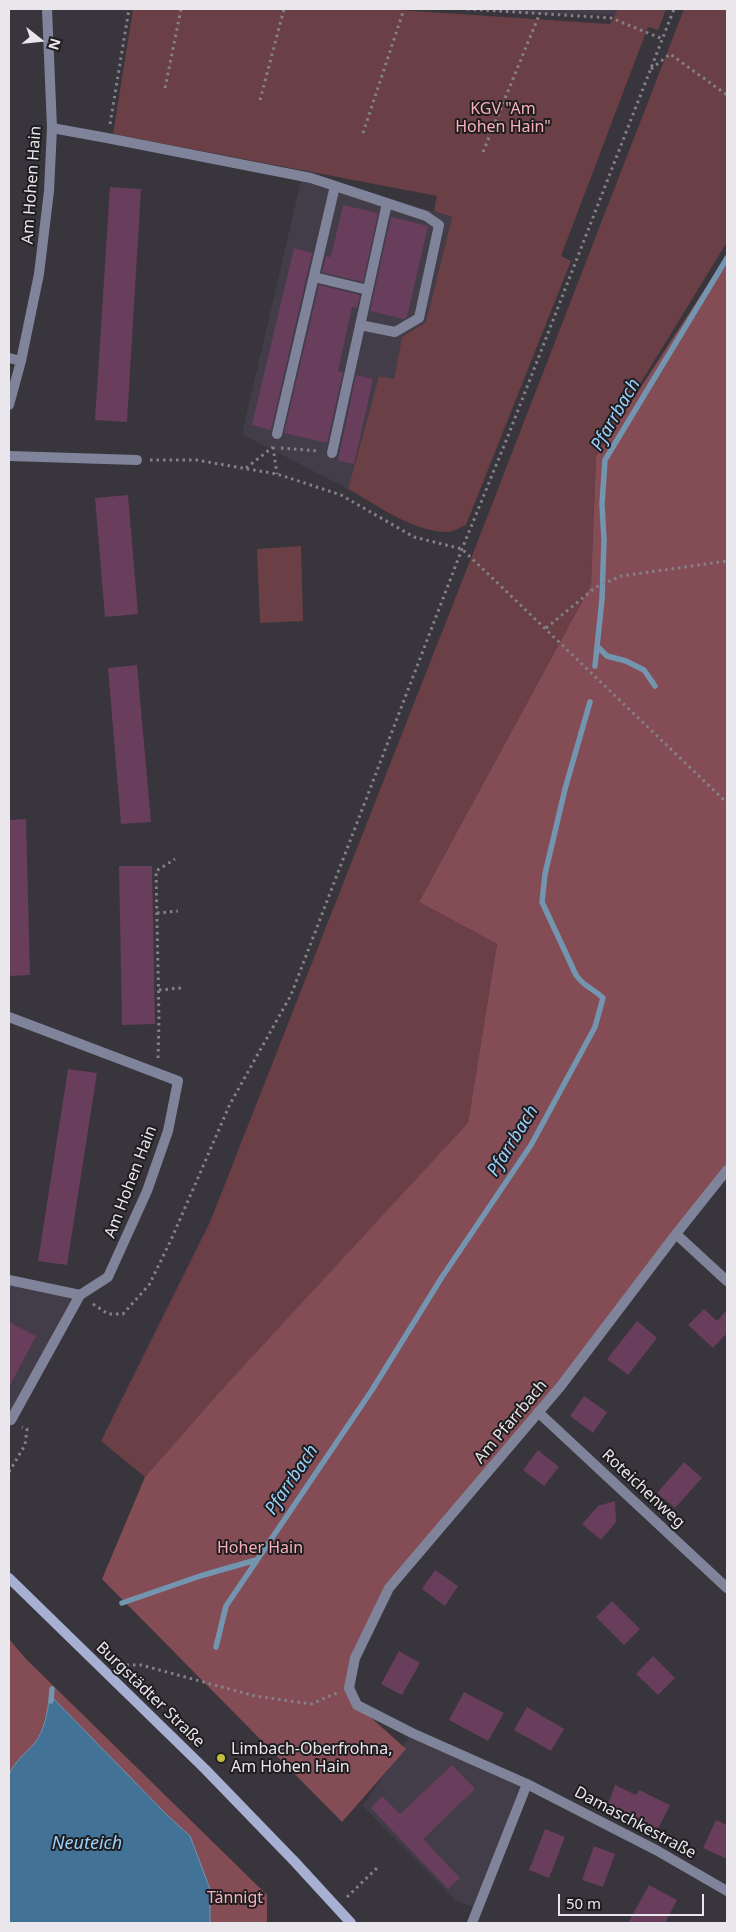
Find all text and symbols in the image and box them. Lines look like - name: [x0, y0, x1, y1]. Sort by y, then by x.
- north arrow: [15, 15, 65, 65]
- text: N: [44, 36, 66, 52]
- park label: KGV "Am Hohen Hain": [455, 99, 551, 137]
- street label: Am Hohen Hain: [18, 125, 46, 245]
- water label: Pfarrbach: [587, 375, 645, 455]
- water label: Pfarrbach: [483, 1101, 543, 1181]
- street label: Am Hohen Hain: [101, 1123, 161, 1241]
- street label: Am Pfarrbach: [471, 1376, 551, 1468]
- water label: Pfarrbach: [261, 1441, 323, 1519]
- street label: Roteichenweg: [598, 1446, 688, 1532]
- park label: Hoher Hain: [217, 1538, 303, 1558]
- street label: Burgstädter Straße: [92, 1638, 208, 1752]
- place label: Limbach-Oberfrohna, Am Hohen Hain: [231, 1739, 392, 1777]
- marker: Limbach-Oberfrohna, Am Hohen Hain: [215, 1752, 227, 1764]
- street label: Damaschkestraße: [571, 1783, 699, 1863]
- water label: Neuteich: [52, 1833, 122, 1855]
- scale bar: [561, 1884, 707, 1916]
- park label: Tännigt: [207, 1888, 263, 1908]
- text: 50 m: [566, 1893, 601, 1913]

